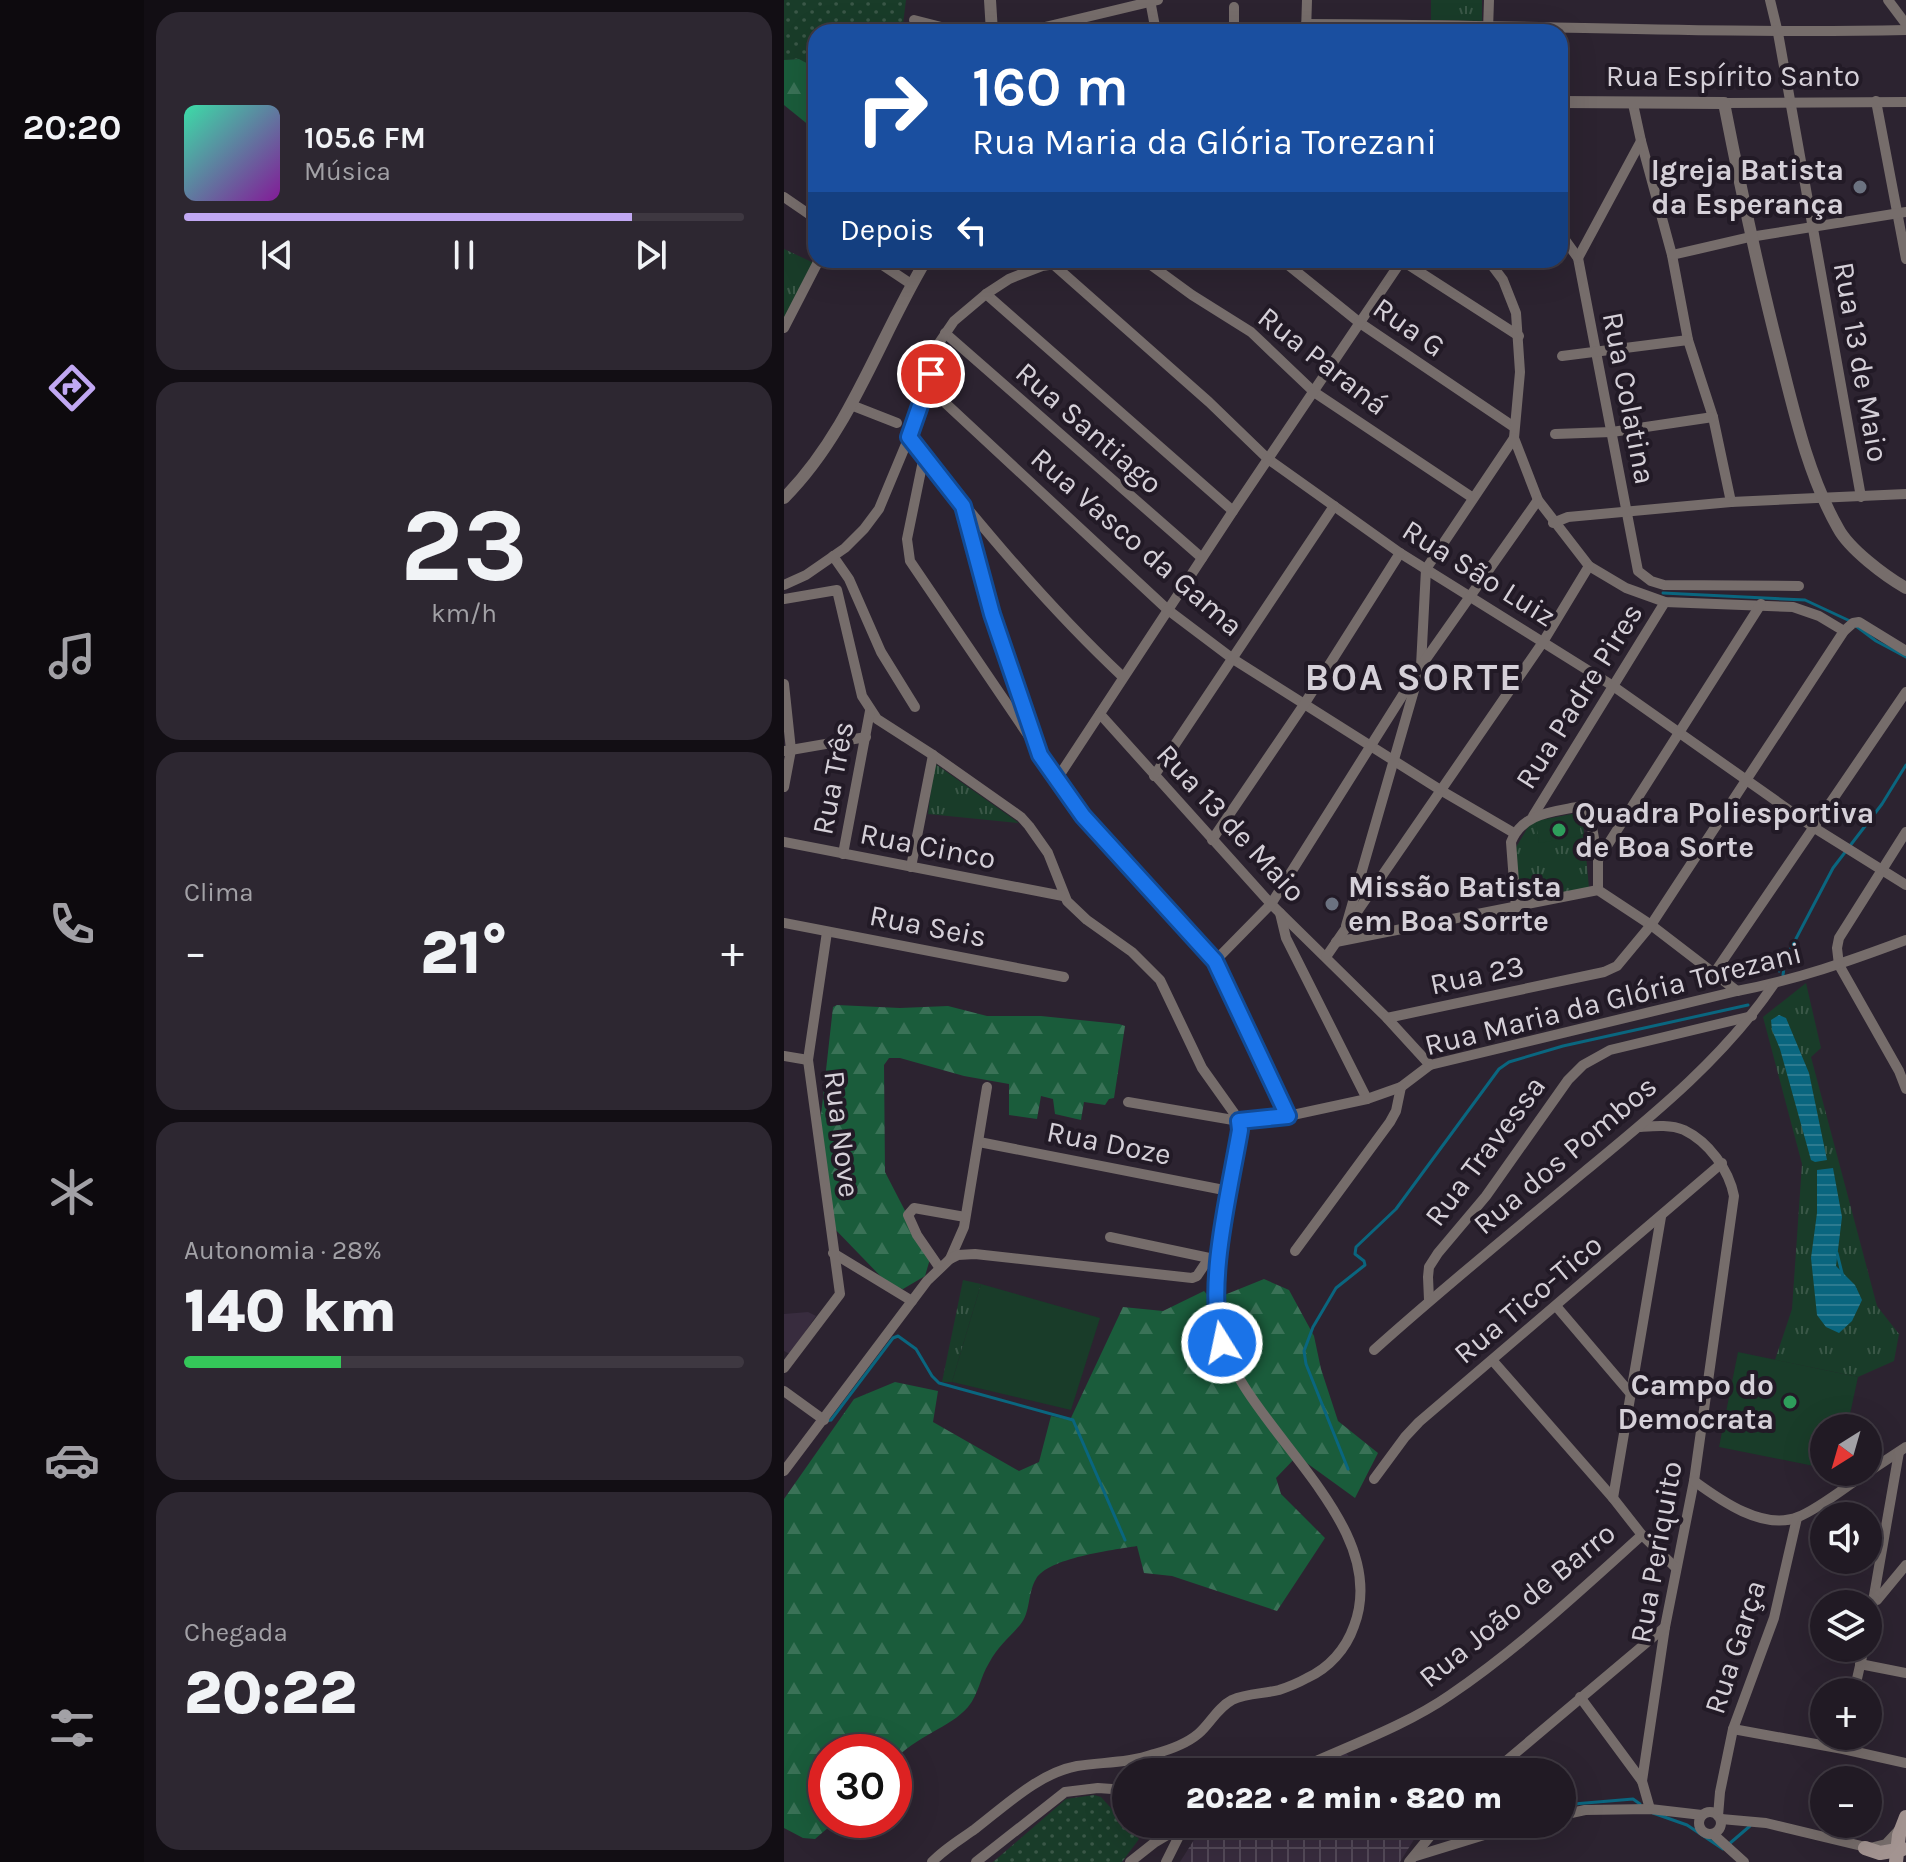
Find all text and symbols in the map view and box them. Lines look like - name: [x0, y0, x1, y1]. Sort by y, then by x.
- text: 160 m: [972, 54, 1129, 119]
- icon: right: [840, 56, 944, 160]
- street label: Rua Espírito Santo: [1606, 58, 1860, 94]
- text: 20:20: [23, 106, 121, 148]
- text: 105.6 FM: [304, 120, 426, 156]
- text: Rua Maria da Glória Torezani: [972, 121, 1437, 163]
- place label: Igreja Batista da Esperança: [1651, 152, 1844, 222]
- text: Música: [304, 156, 391, 187]
- marker: Igreja Batista da Esperança: [1851, 178, 1869, 196]
- icon: left: [950, 208, 994, 252]
- text: Depois: [840, 212, 934, 248]
- icon: previous: [255, 233, 299, 277]
- icon: pause: [442, 233, 486, 277]
- icon: next: [629, 233, 673, 277]
- street label: Rua 13 de Maio: [1826, 259, 1896, 465]
- street label: Rua G: [1366, 289, 1452, 365]
- street label: Rua Paraná: [1251, 299, 1395, 423]
- street label: Rua Colatina: [1595, 309, 1663, 487]
- pin: [897, 340, 965, 408]
- icon: arrive: [909, 352, 953, 396]
- street label: Rua Santiago: [1008, 354, 1170, 502]
- icon: directions: [44, 360, 100, 416]
- street label: Rua Vasco da Gama: [1024, 440, 1250, 644]
- text: 23: [400, 485, 528, 606]
- street label: Rua São Luiz: [1396, 512, 1562, 634]
- street label: Rua Padre Pires: [1508, 597, 1650, 795]
- text: km/h: [431, 598, 497, 629]
- icon: music: [44, 628, 100, 684]
- district label: BOA SORTE: [1304, 655, 1524, 700]
- street label: Rua Três: [804, 718, 862, 838]
- street label: Rua 13 de Maio: [1149, 737, 1313, 909]
- place label: Quadra Poliesportiva de Boa Sorte: [1575, 795, 1874, 865]
- street label: Rua Cinco: [857, 815, 999, 877]
- marker: Quadra Poliesportiva de Boa Sorte: [1550, 821, 1568, 839]
- place label: Missão Batista em Boa Sorrte: [1348, 869, 1562, 939]
- text: Clima: [184, 877, 254, 908]
- marker: Missão Batista em Boa Sorrte: [1323, 895, 1341, 913]
- icon: phone: [44, 896, 100, 952]
- street label: Rua Seis: [866, 897, 990, 955]
- text: 21°: [420, 918, 508, 988]
- text: −: [184, 927, 207, 978]
- text: +: [721, 927, 744, 978]
- street label: Rua Maria da Glória Torezani: [1421, 935, 1805, 1063]
- street label: Rua 23: [1427, 947, 1527, 1003]
- street label: Rua Nove: [816, 1068, 868, 1200]
- street label: Rua dos Pombos: [1466, 1068, 1664, 1242]
- street label: Rua Travessa: [1417, 1069, 1553, 1233]
- street label: Rua Doze: [1044, 1113, 1174, 1173]
- icon: climate: [44, 1164, 100, 1220]
- street label: Rua Tico-Tico: [1447, 1227, 1609, 1371]
- text: Autonomia · 28%: [184, 1235, 382, 1266]
- text: 140 km: [184, 1276, 397, 1346]
- position arrow: [1180, 1301, 1264, 1385]
- place label: Campo do Democrata: [1617, 1367, 1774, 1437]
- marker: Campo do Democrata: [1781, 1393, 1799, 1411]
- north arrow: [1810, 1414, 1882, 1486]
- map controls: [1810, 1414, 1882, 1838]
- icon: car: [44, 1432, 100, 1488]
- street label: Rua Periquito: [1622, 1458, 1690, 1646]
- button: sound: [1810, 1502, 1882, 1574]
- street label: Rua João de Barro: [1412, 1515, 1622, 1695]
- street label: Rua Garça: [1696, 1575, 1774, 1719]
- button: layers: [1810, 1590, 1882, 1662]
- text: Chegada: [184, 1617, 288, 1648]
- text: 20:22: [184, 1658, 357, 1728]
- button: +: [1810, 1678, 1882, 1750]
- icon: filters: [44, 1700, 100, 1756]
- speed limit sign: 30: [808, 1734, 912, 1838]
- button: −: [1810, 1766, 1882, 1838]
- text: 20:22 · 2 min · 820 m: [1186, 1780, 1502, 1816]

